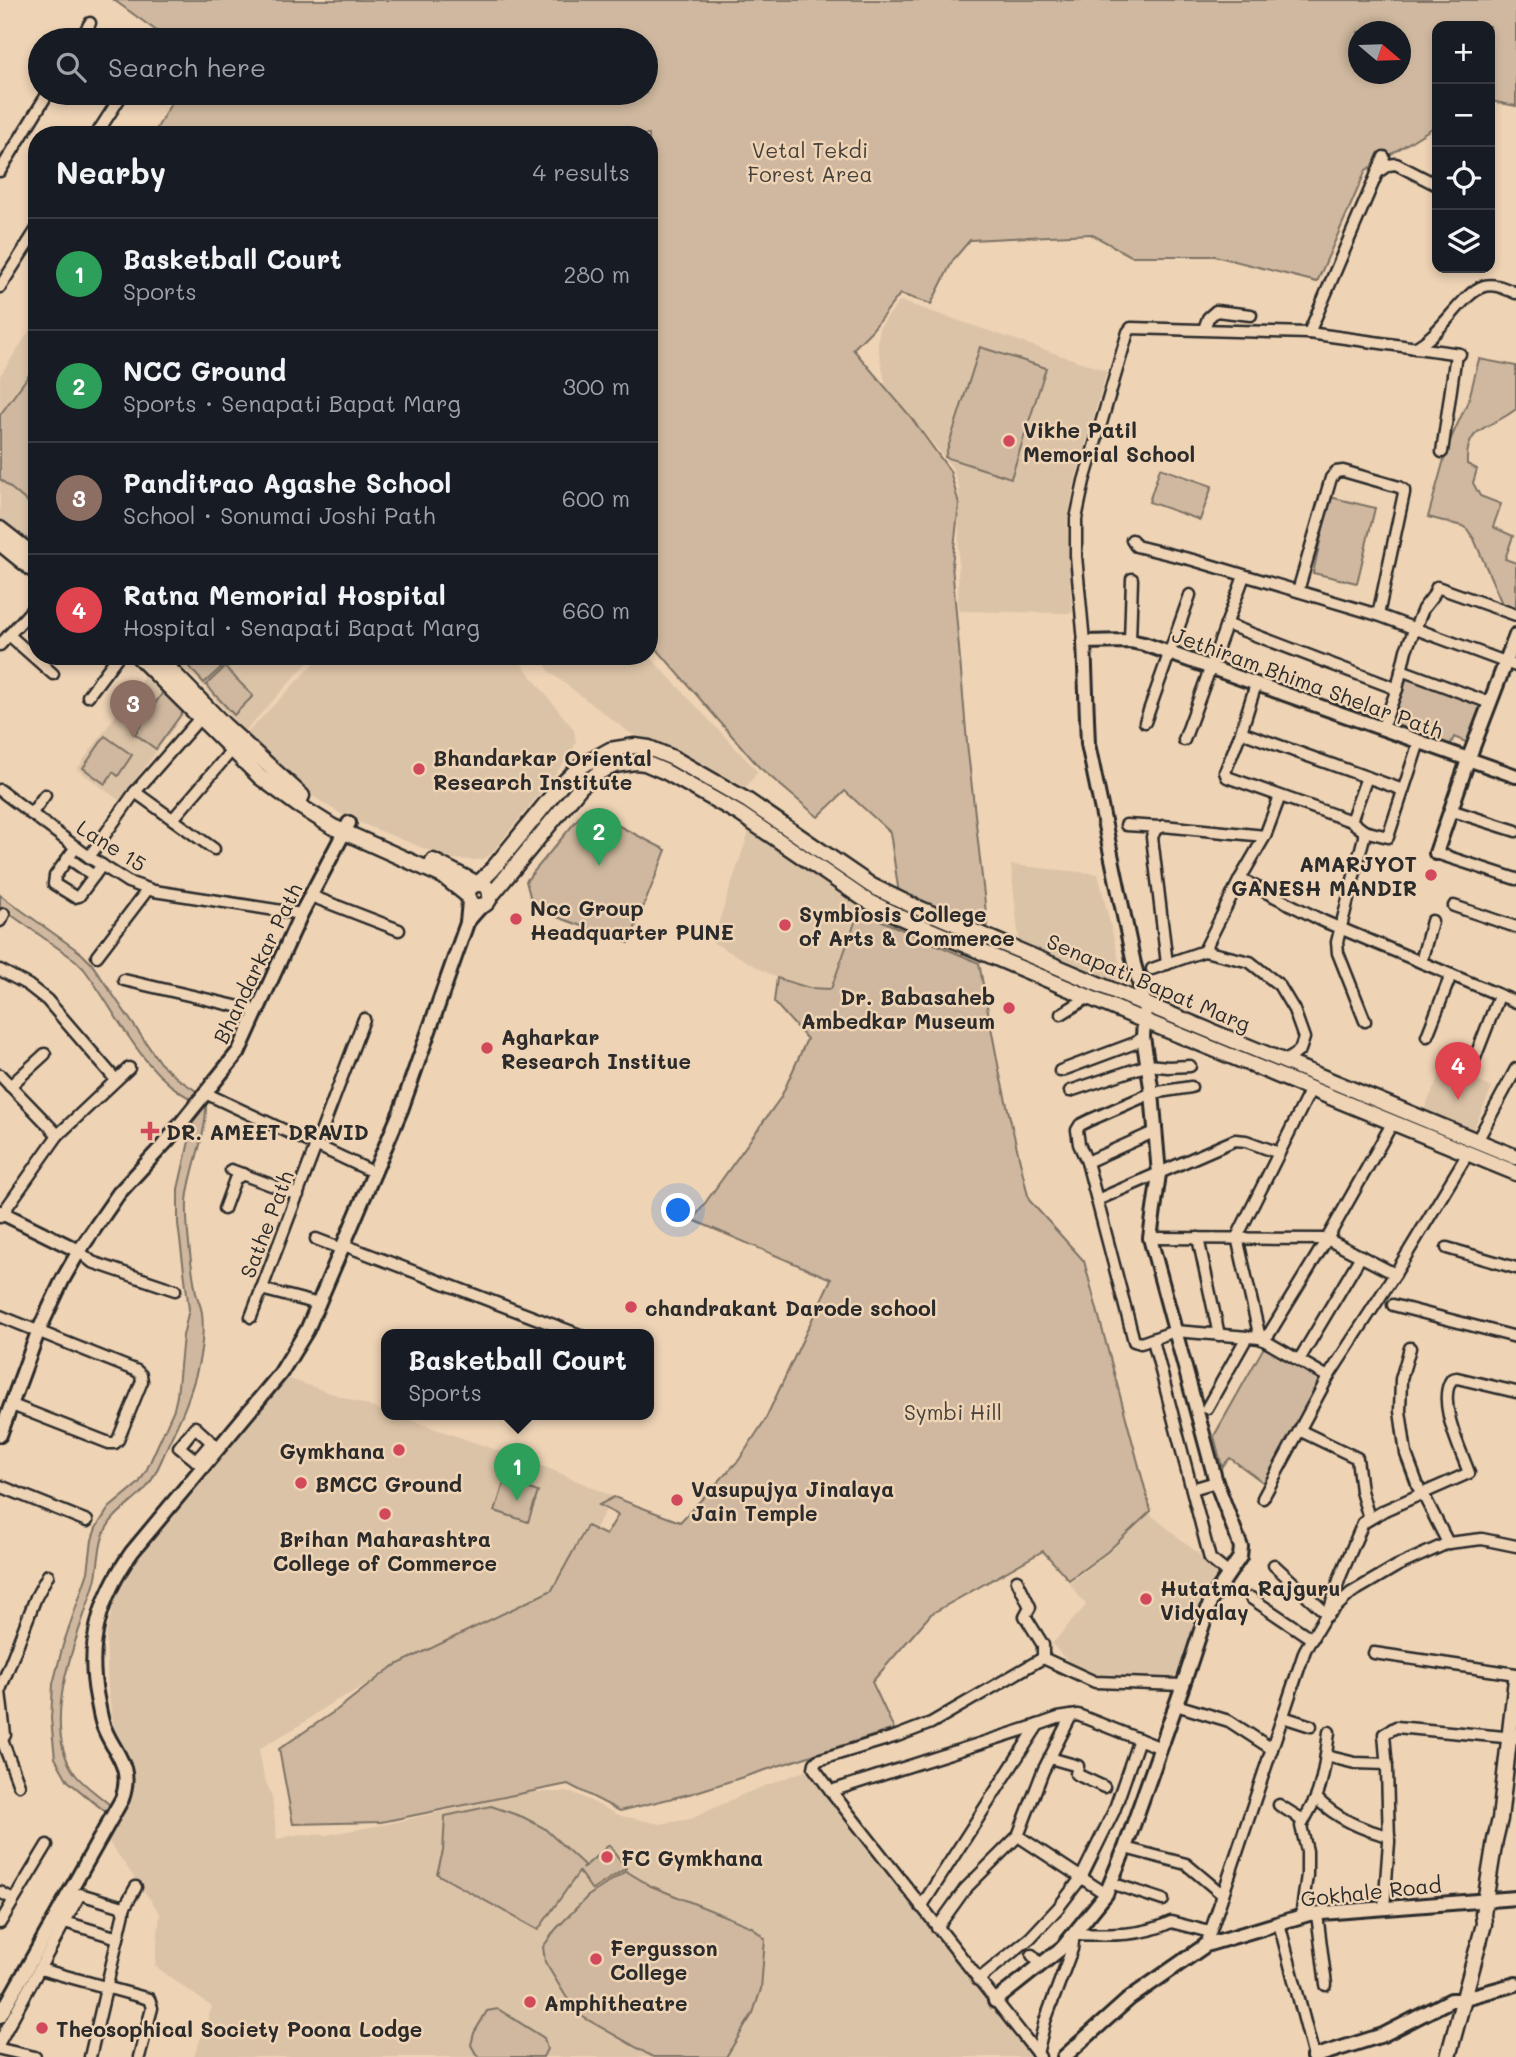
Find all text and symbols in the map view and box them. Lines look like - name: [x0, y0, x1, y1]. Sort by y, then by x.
- north arrow: [1348, 21, 1411, 84]
- map controls: [1432, 21, 1495, 273]
- button: +: [1432, 21, 1495, 84]
- search box: [28, 28, 658, 105]
- icon: search: [52, 48, 90, 86]
- text: Search here: [108, 50, 266, 84]
- button: −: [1432, 84, 1495, 147]
- park label: Vetal Tekdi Forest Area: [747, 136, 873, 187]
- button: locate: [1432, 147, 1495, 210]
- text: Nearby: [56, 152, 166, 192]
- text: 4 results: [533, 157, 630, 187]
- button: layers: [1432, 210, 1495, 273]
- text: Basketball Court: [123, 242, 342, 276]
- text: 1: [74, 259, 84, 289]
- text: 280 m: [563, 259, 630, 289]
- text: Sports: [123, 276, 197, 306]
- text: NCC Ground: [123, 354, 286, 388]
- text: 2: [73, 371, 85, 401]
- text: 300 m: [562, 371, 630, 401]
- text: Sports · Senapati Bapat Marg: [123, 388, 461, 418]
- place label: Vikhe Patil Memorial School: [1023, 416, 1195, 467]
- marker: Vikhe Patil Memorial School: [1001, 433, 1017, 449]
- text: Panditrao Agashe School: [123, 466, 451, 500]
- text: 3: [72, 483, 86, 513]
- text: 600 m: [562, 483, 630, 513]
- text: School · Sonumai Joshi Path: [123, 500, 436, 530]
- text: Ratna Memorial Hospital: [123, 578, 446, 612]
- text: 4: [72, 595, 86, 625]
- text: 660 m: [562, 595, 630, 625]
- text: Hospital · Senapati Bapat Marg: [123, 612, 480, 642]
- street label: Jethiram Bhima Shelar Path: [1169, 620, 1447, 744]
- pin: 3: [110, 680, 156, 738]
- place label: Bhandarkar Oriental Research Institute: [433, 744, 652, 795]
- marker: Bhandarkar Oriental Research Institute: [411, 761, 427, 777]
- pin: 2: [576, 808, 622, 866]
- street label: Lane 15: [72, 813, 152, 877]
- place label: AMARJYOT GANESH MANDIR: [1231, 850, 1417, 901]
- marker: AMARJYOT GANESH MANDIR: [1423, 867, 1439, 883]
- street label: Bhandarkar Path: [206, 878, 308, 1048]
- place label: Ncc Group Headquarter PUNE: [530, 894, 734, 945]
- place label: Symbiosis College of Arts & Commerce: [799, 900, 1015, 951]
- marker: Ncc Group Headquarter PUNE: [508, 911, 524, 927]
- marker: Symbiosis College of Arts & Commerce: [777, 917, 793, 933]
- street label: Senapati Bapat Marg: [1043, 927, 1255, 1037]
- place label: Dr. Babasaheb Ambedkar Museum: [801, 983, 995, 1034]
- marker: Dr. Babasaheb Ambedkar Museum: [1001, 1000, 1017, 1016]
- place label: Agharkar Research Institue: [501, 1023, 691, 1074]
- marker: Agharkar Research Institue: [479, 1040, 495, 1056]
- pin: 4: [1435, 1042, 1481, 1100]
- place label: DR. AMEET DRAVID: [166, 1118, 369, 1145]
- marker: DR. AMEET DRAVID: [140, 1121, 160, 1141]
- street label: Sathe Path: [233, 1167, 299, 1281]
- your location: [661, 1193, 695, 1227]
- place label: chandrakant Darode school: [645, 1294, 937, 1321]
- marker: chandrakant Darode school: [623, 1299, 639, 1315]
- popup: [381, 1329, 654, 1420]
- text: Basketball Court: [408, 1343, 627, 1377]
- text: Sports: [408, 1377, 482, 1407]
- park label: Symbi Hill: [904, 1398, 1002, 1425]
- place label: Gymkhana: [279, 1437, 385, 1465]
- marker: Gymkhana: [391, 1442, 407, 1458]
- pin: 1: [494, 1443, 540, 1501]
- place label: BMCC Ground: [315, 1470, 462, 1497]
- marker: BMCC Ground: [293, 1475, 309, 1491]
- place label: Vasupujya Jinalaya Jain Temple: [691, 1475, 894, 1526]
- marker: Vasupujya Jinalaya Jain Temple: [669, 1492, 685, 1508]
- marker: Brihan Maharashtra College of Commerce: [377, 1506, 393, 1522]
- place label: Brihan Maharashtra College of Commerce: [273, 1525, 497, 1576]
- place label: Hutatma Rajguru Vidyalay: [1160, 1574, 1340, 1626]
- marker: Hutatma Rajguru Vidyalay: [1138, 1591, 1154, 1607]
- place label: FC Gymkhana: [621, 1844, 763, 1872]
- marker: FC Gymkhana: [599, 1849, 615, 1865]
- street label: Gokhale Road: [1299, 1870, 1443, 1912]
- place label: Fergusson College: [610, 1934, 717, 1985]
- marker: Fergusson College: [588, 1951, 604, 1967]
- place label: Amphitheatre: [544, 1989, 688, 2016]
- marker: Amphitheatre: [522, 1994, 538, 2010]
- place label: Theosophical Society Poona Lodge: [56, 2015, 422, 2043]
- marker: Theosophical Society Poona Lodge: [34, 2020, 50, 2036]

